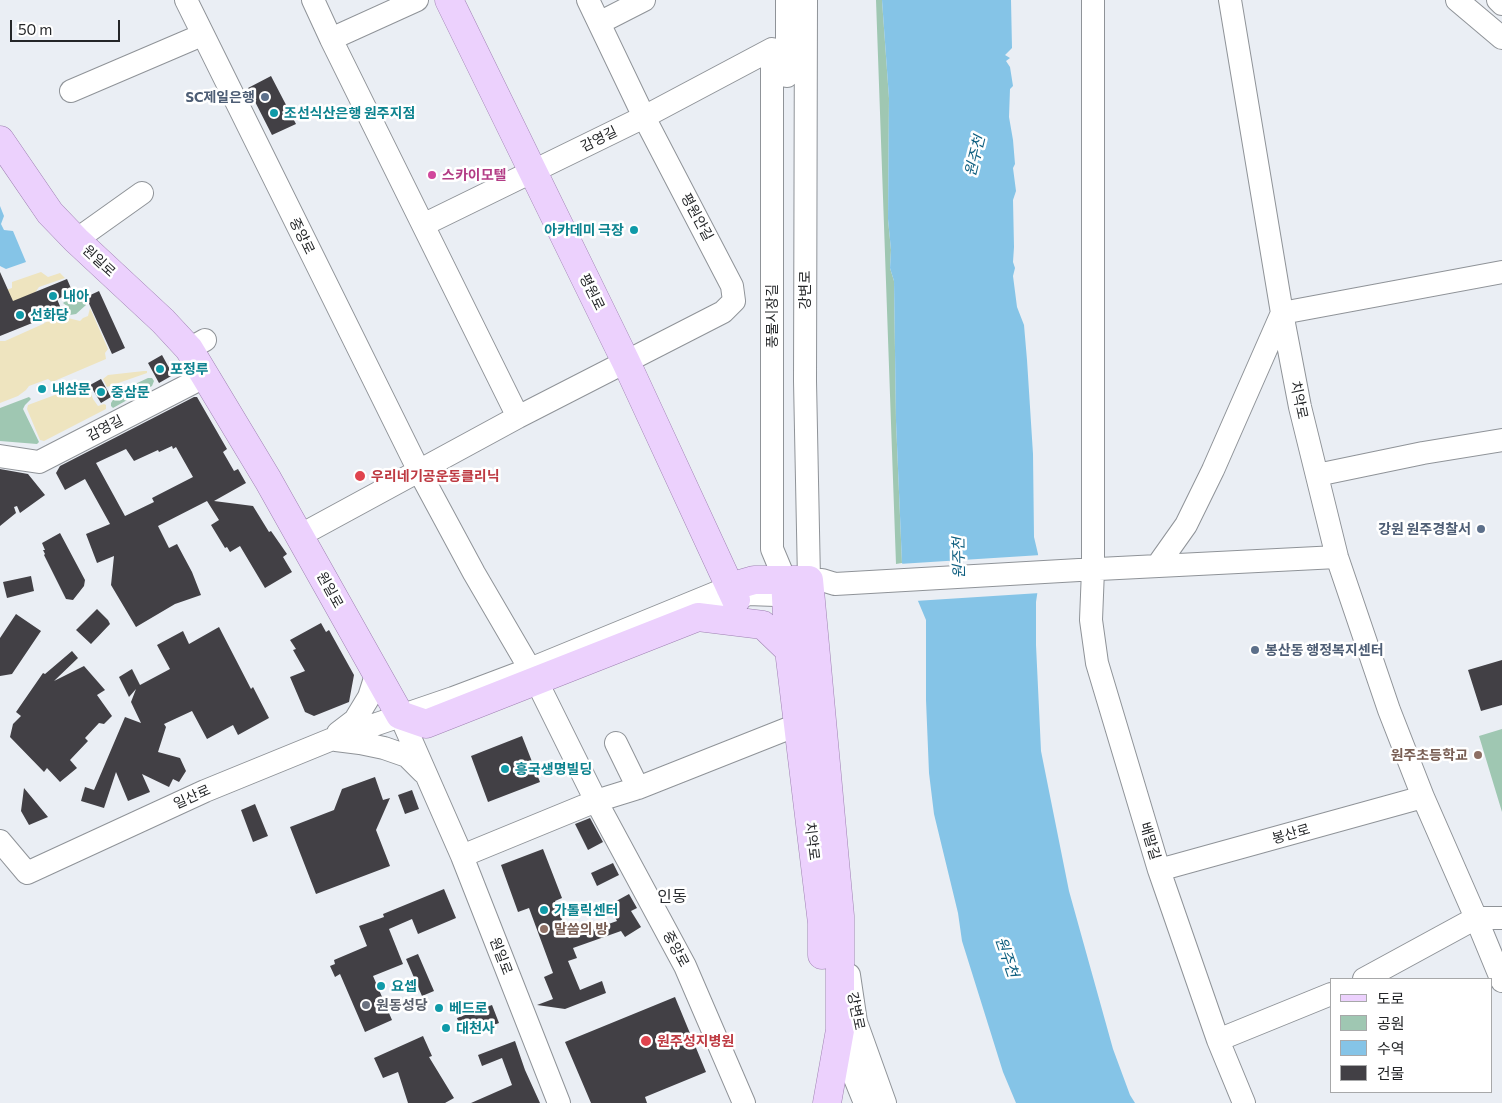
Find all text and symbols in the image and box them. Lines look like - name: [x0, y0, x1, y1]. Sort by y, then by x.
- scale bar: [12, 10, 122, 42]
- text: 50 m: [18, 20, 52, 38]
- place label: SC제일은행: [186, 89, 255, 105]
- marker: SC제일은행: [259, 91, 271, 103]
- place label: 조선식산은행 원주지점: [284, 105, 415, 121]
- marker: 조선식산은행 원주지점: [268, 107, 280, 119]
- street label: 감영길: [578, 123, 620, 155]
- water label: 원주천: [961, 134, 989, 178]
- place label: 스카이모텔: [442, 167, 506, 183]
- marker: 스카이모텔: [426, 169, 438, 181]
- street label: 평원안길: [677, 190, 717, 244]
- street label: 중앙로: [286, 215, 318, 257]
- place label: 아카데미 극장: [544, 222, 624, 238]
- marker: 아카데미 극장: [628, 224, 640, 236]
- street label: 원일로: [79, 242, 119, 280]
- street label: 평원로: [576, 271, 608, 313]
- street label: 강변로: [797, 271, 813, 309]
- street label: 풍물시장길: [764, 284, 780, 348]
- place label: 내아: [63, 288, 89, 304]
- marker: 내아: [47, 290, 59, 302]
- place label: 선화당: [30, 307, 69, 323]
- marker: 선화당: [14, 309, 26, 321]
- place label: 포정루: [170, 361, 209, 377]
- marker: 포정루: [154, 363, 166, 375]
- street label: 치악로: [1287, 379, 1311, 421]
- place label: 내삼문: [52, 381, 91, 397]
- marker: 내삼문: [36, 383, 48, 395]
- place label: 중삼문: [111, 384, 150, 400]
- marker: 중삼문: [95, 386, 107, 398]
- street label: 감영길: [84, 412, 126, 444]
- place label: 우리네기공운동클리닉: [371, 468, 500, 484]
- marker: 우리네기공운동클리닉: [353, 469, 367, 483]
- place label: 강원 원주경찰서: [1378, 521, 1471, 537]
- marker: 강원 원주경찰서: [1475, 523, 1487, 535]
- water label: 원주천: [950, 537, 968, 579]
- street label: 원일로: [313, 569, 347, 611]
- place label: 봉산동 행정복지센터: [1265, 642, 1384, 658]
- marker: 봉산동 행정복지센터: [1249, 644, 1261, 656]
- place label: 원주초등학교: [1391, 747, 1468, 763]
- marker: 원주초등학교: [1472, 749, 1484, 761]
- place label: 흥국생명빌딩: [515, 761, 592, 777]
- marker: 흥국생명빌딩: [499, 763, 511, 775]
- street label: 일산로: [171, 781, 213, 813]
- street label: 배말길: [1136, 820, 1164, 862]
- street label: 치악로: [801, 821, 823, 861]
- street label: 봉산로: [1270, 821, 1312, 847]
- district label: 인동: [657, 887, 687, 907]
- place label: 가톨릭센터: [554, 902, 618, 918]
- marker: 가톨릭센터: [538, 904, 550, 916]
- place label: 말씀의 방: [554, 921, 608, 937]
- marker: 말씀의 방: [538, 923, 550, 935]
- street label: 중앙로: [660, 928, 692, 970]
- water label: 원주천: [992, 934, 1022, 980]
- street label: 원일로: [486, 935, 516, 977]
- place label: 요셉: [391, 978, 417, 994]
- legend: [1330, 978, 1492, 1093]
- marker: 요셉: [375, 980, 387, 992]
- text: 도로: [1377, 989, 1405, 1007]
- street label: 강변로: [844, 990, 868, 1032]
- place label: 원동성당: [376, 997, 428, 1013]
- marker: 원동성당: [360, 999, 372, 1011]
- place label: 베드로: [449, 1000, 488, 1016]
- marker: 베드로: [433, 1002, 445, 1014]
- text: 공원: [1377, 1014, 1405, 1032]
- place label: 대천사: [456, 1020, 495, 1036]
- marker: 대천사: [440, 1022, 452, 1034]
- place label: 원주성지병원: [657, 1033, 734, 1049]
- marker: 원주성지병원: [639, 1034, 653, 1048]
- text: 수역: [1377, 1039, 1405, 1057]
- text: 건물: [1377, 1064, 1405, 1082]

